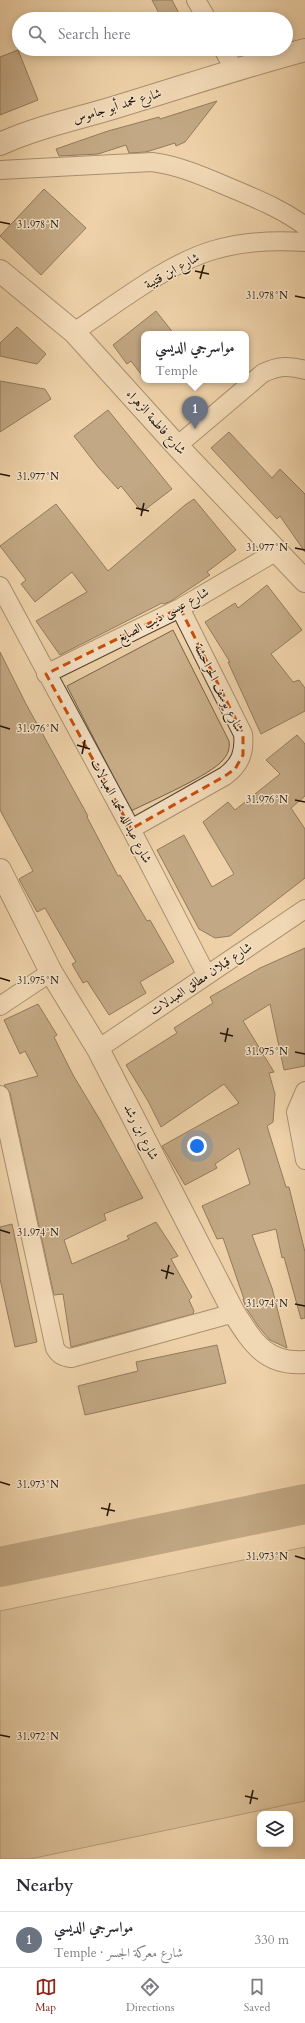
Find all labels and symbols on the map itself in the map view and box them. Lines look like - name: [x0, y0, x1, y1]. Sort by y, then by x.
- street label: شارع محمد أبو جاموس: [70, 84, 164, 130]
- text: 31.978°N: [17, 218, 59, 232]
- street label: شارع ابن قتيبة: [141, 248, 204, 295]
- text: 31.978°N: [246, 289, 288, 303]
- street label: شارع فاطمة الزهراء: [120, 385, 190, 460]
- pin: 1: [182, 396, 208, 429]
- text: 31.977°N: [17, 470, 59, 484]
- text: 31.977°N: [246, 541, 288, 555]
- street label: شارع عيسى ذيب الصايغ: [114, 583, 214, 649]
- street label: شارع يوسف الحراحشة: [188, 641, 248, 736]
- text: 31.976°N: [17, 722, 59, 736]
- street label: شارع عبدالله محمد العبدلات: [84, 756, 156, 867]
- text: 31.976°N: [246, 793, 288, 807]
- street label: شارع قبلان مطلق العبدلات: [146, 938, 257, 1022]
- text: 31.975°N: [17, 974, 59, 988]
- text: 31.975°N: [246, 1045, 288, 1059]
- street label: شارع ابن رشد: [117, 1101, 163, 1164]
- your location: [187, 1136, 207, 1156]
- text: 31.974°N: [17, 1226, 59, 1240]
- text: 31.974°N: [246, 1297, 288, 1311]
- text: 31.973°N: [17, 1478, 59, 1492]
- text: 31.973°N: [246, 1550, 288, 1564]
- text: 31.972°N: [17, 1730, 59, 1744]

